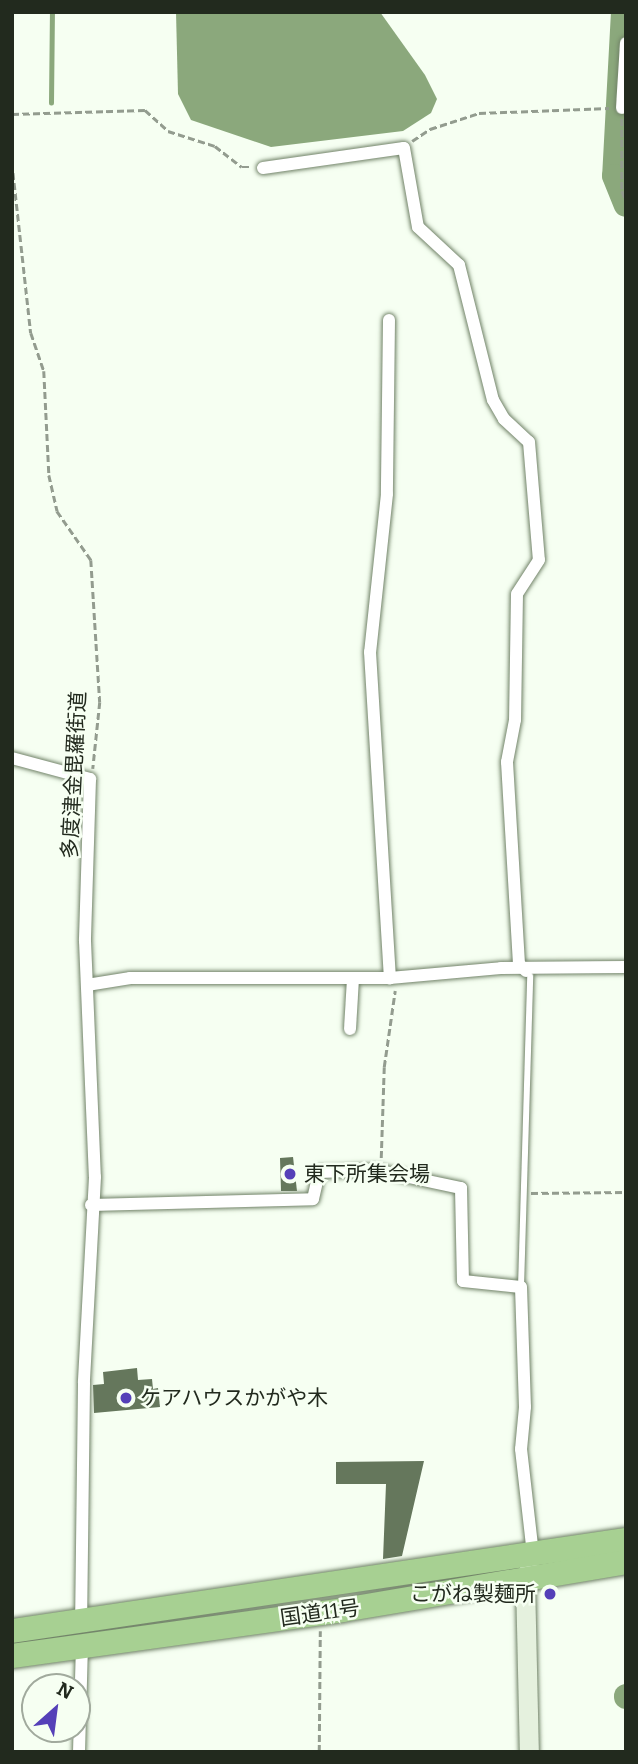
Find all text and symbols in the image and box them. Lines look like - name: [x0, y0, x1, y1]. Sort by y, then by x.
- street label: 多度津金毘羅街道: [57, 690, 91, 860]
- place label: 東下所集会場: [304, 1161, 430, 1187]
- marker: 東下所集会場: [282, 1166, 298, 1182]
- place label: ケアハウスかがや木: [140, 1385, 329, 1411]
- marker: ケアハウスかがや木: [118, 1390, 134, 1406]
- place label: こがね製麺所: [410, 1581, 536, 1607]
- marker: こがね製麺所: [542, 1586, 558, 1602]
- street label: 国道11号: [279, 1595, 361, 1631]
- north arrow: [21, 1673, 91, 1743]
- text: N: [53, 1677, 77, 1704]

